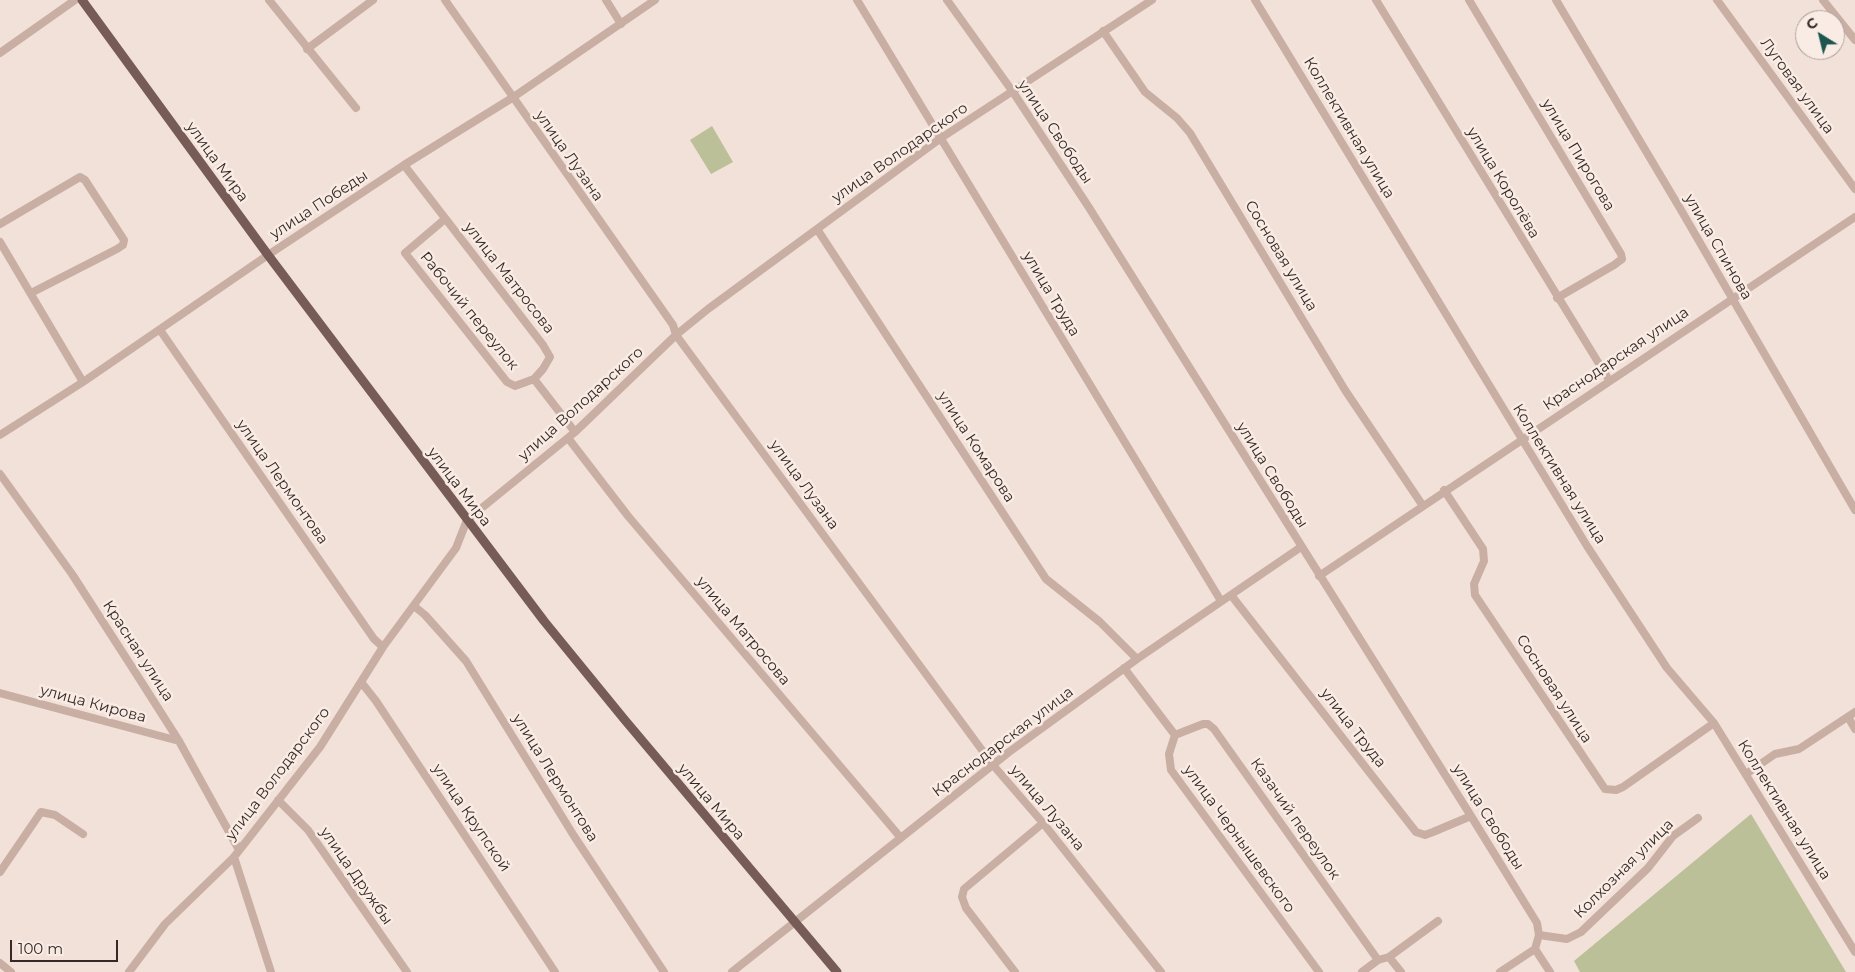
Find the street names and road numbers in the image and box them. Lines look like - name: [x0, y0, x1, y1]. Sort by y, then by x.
- street label: Луговая улица: [1756, 35, 1838, 137]
- street label: Коллективная улица: [1300, 54, 1398, 202]
- street label: улица Свободы: [1014, 77, 1096, 187]
- street label: улица Пирогова: [1537, 96, 1619, 214]
- street label: улица Володарского: [828, 99, 972, 207]
- street label: улица Лузана: [531, 107, 607, 205]
- street label: улица Мира: [182, 118, 252, 206]
- street label: улица Королёва: [1463, 124, 1543, 242]
- street label: улица Победы: [267, 167, 371, 243]
- street label: улица Спинова: [1680, 191, 1756, 303]
- street label: Сосновая улица: [1241, 197, 1321, 315]
- street label: улица Матросова: [460, 219, 558, 337]
- street label: Рабочий переулок: [416, 248, 522, 374]
- street label: улица Труда: [1019, 248, 1083, 340]
- street label: Краснодарская улица: [1540, 303, 1692, 415]
- street label: улица Володарского: [515, 343, 647, 465]
- street label: улица Комарова: [933, 388, 1019, 506]
- street label: Коллективная улица: [1509, 401, 1609, 547]
- street label: улица Лермонтова: [232, 416, 332, 548]
- street label: улица Свободы: [1232, 419, 1312, 531]
- street label: улица Лузана: [765, 437, 843, 533]
- street label: улица Мира: [423, 444, 495, 530]
- street label: улица Матросова: [692, 573, 794, 689]
- street label: Красная улица: [99, 597, 177, 705]
- street label: Сосновая улица: [1512, 631, 1596, 747]
- street label: улица Кирова: [38, 681, 148, 727]
- street label: Краснодарская улица: [929, 683, 1077, 801]
- street label: улица Труда: [1316, 685, 1390, 771]
- street label: улица Володарского: [222, 704, 334, 844]
- street label: улица Лермонтова: [508, 711, 602, 845]
- street label: Коллективная улица: [1734, 737, 1834, 883]
- street label: Казачий переулок: [1246, 755, 1344, 883]
- street label: улица Мира: [674, 760, 748, 844]
- street label: улица Крупской: [428, 761, 514, 875]
- street label: улица Лузана: [1006, 761, 1088, 855]
- street label: улица Свободы: [1448, 761, 1528, 873]
- street label: улица Чернышевского: [1179, 762, 1299, 916]
- street label: Колхозная улица: [1571, 816, 1677, 922]
- street label: улица Дружбы: [316, 824, 396, 928]

